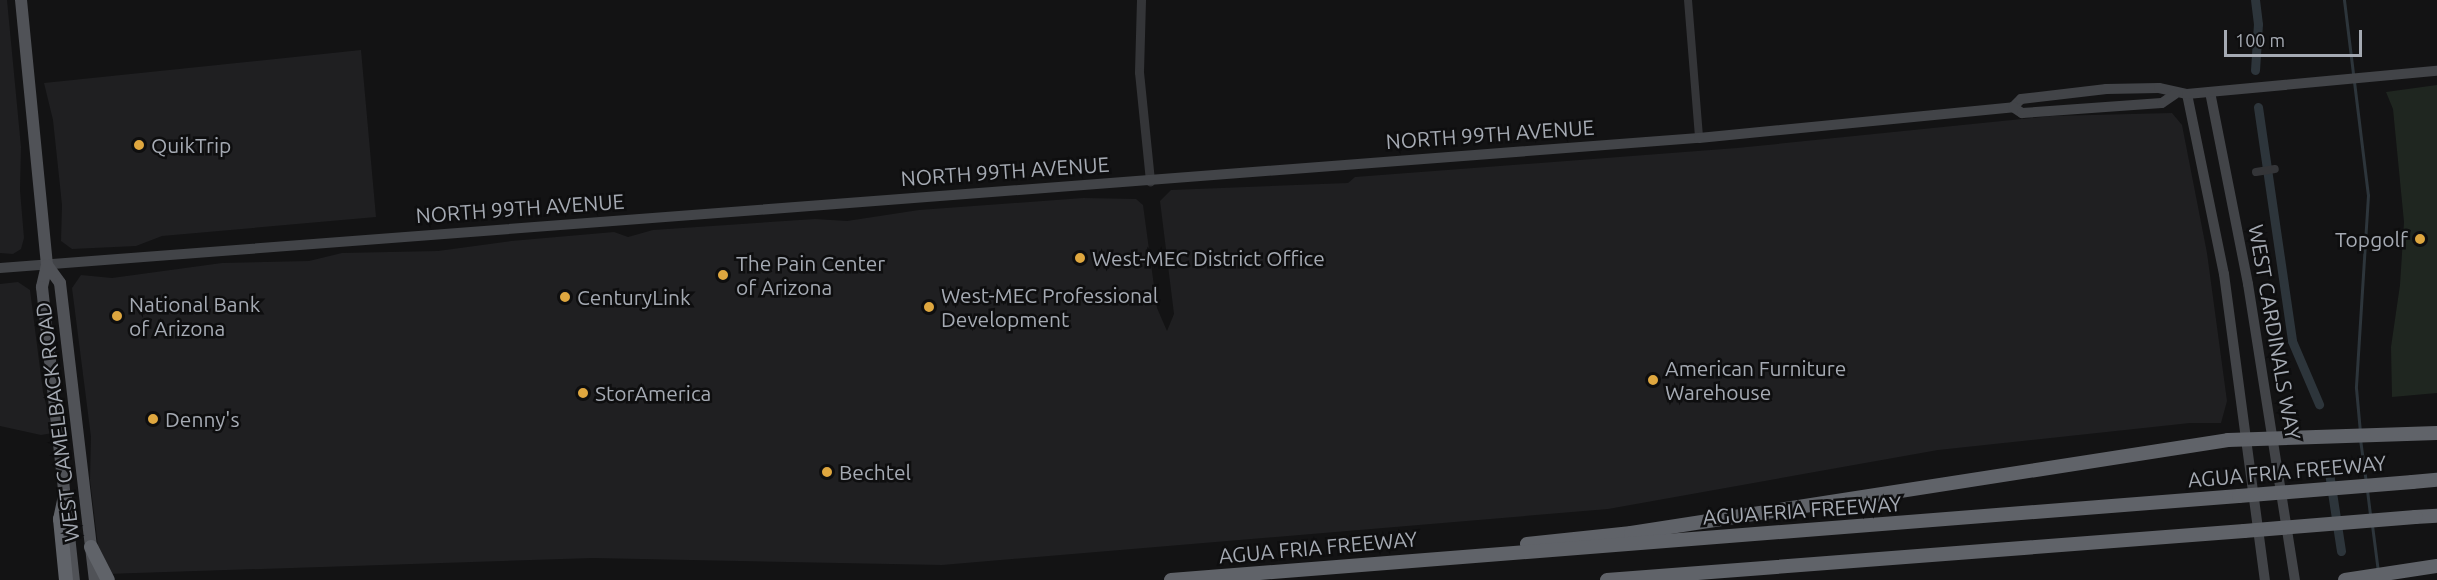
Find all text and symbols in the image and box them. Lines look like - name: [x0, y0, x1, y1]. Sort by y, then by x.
- scale bar: [2227, 18, 2365, 56]
- text: 100 m: [2235, 30, 2285, 50]
- street label: NORTH 99TH AVENUE: [1385, 114, 1595, 154]
- place label: QuikTrip: [151, 132, 231, 158]
- marker: QuikTrip: [132, 138, 146, 152]
- street label: NORTH 99TH AVENUE: [900, 151, 1110, 191]
- street label: NORTH 99TH AVENUE: [415, 188, 625, 228]
- street label: WEST CARDINALS WAY: [2244, 223, 2306, 441]
- place label: Topgolf: [2335, 226, 2408, 252]
- marker: Topgolf: [2413, 232, 2427, 246]
- place label: West-MEC District Office: [1092, 245, 1325, 271]
- place label: The Pain Center of Arizona: [736, 250, 885, 300]
- marker: West-MEC District Office: [1073, 251, 1087, 265]
- marker: The Pain Center of Arizona: [714, 266, 732, 284]
- place label: West-MEC Professional Development: [941, 282, 1158, 332]
- place label: CenturyLink: [577, 284, 691, 310]
- marker: CenturyLink: [558, 290, 572, 304]
- place label: National Bank of Arizona: [129, 291, 260, 341]
- marker: West-MEC Professional Development: [922, 300, 936, 314]
- street label: WEST CAMELBACK ROAD: [30, 301, 84, 543]
- marker: National Bank of Arizona: [110, 309, 124, 323]
- place label: American Furniture Warehouse: [1665, 355, 1846, 405]
- marker: American Furniture Warehouse: [1646, 373, 1660, 387]
- place label: StorAmerica: [595, 380, 711, 406]
- marker: StorAmerica: [576, 386, 590, 400]
- place label: Denny's: [165, 406, 240, 432]
- marker: Denny's: [146, 412, 160, 426]
- street label: AGUA FRIA FREEWAY: [2187, 450, 2387, 492]
- place label: Bechtel: [839, 459, 911, 485]
- marker: Bechtel: [820, 465, 834, 479]
- street label: AGUA FRIA FREEWAY: [1702, 490, 1902, 530]
- street label: AGUA FRIA FREEWAY: [1218, 526, 1418, 568]

